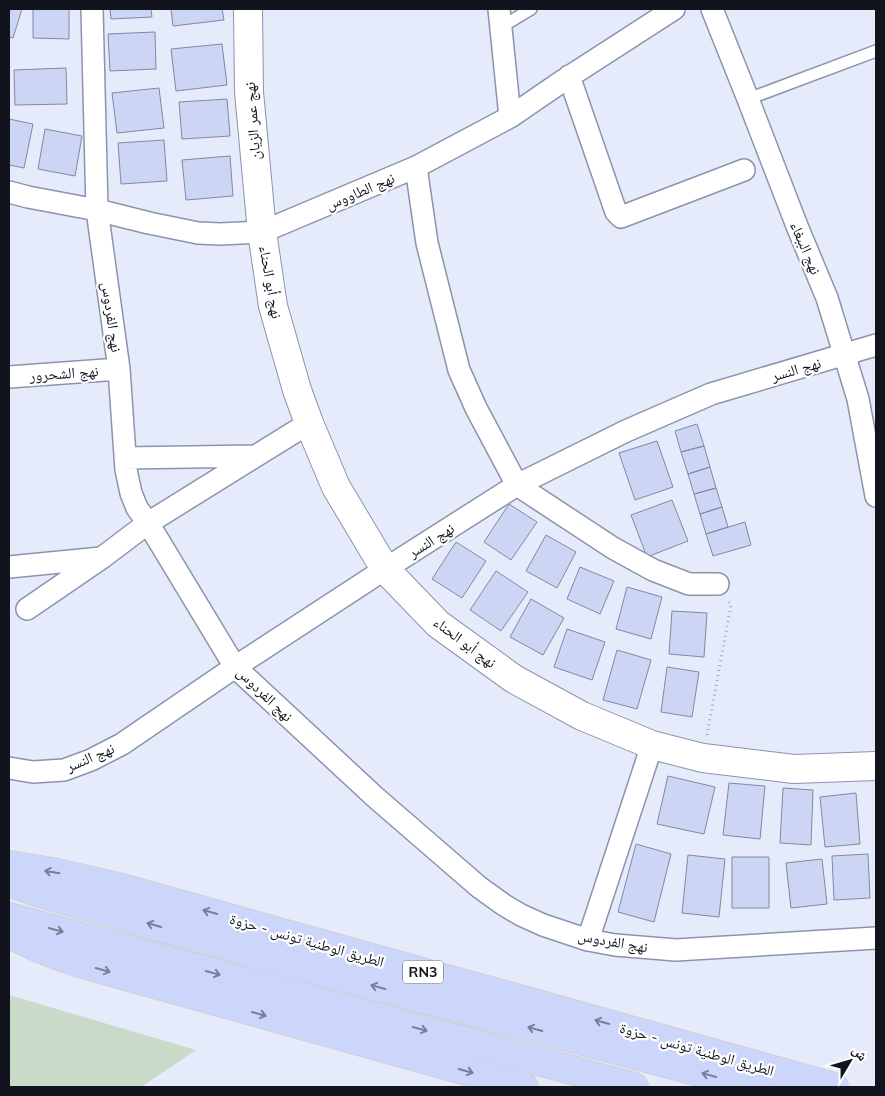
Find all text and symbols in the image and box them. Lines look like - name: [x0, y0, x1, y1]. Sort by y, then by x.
- street label: نهج عمر الزيان: [240, 81, 265, 161]
- street label: نهج الطاووس: [323, 168, 398, 215]
- street label: نهج الببغاء: [785, 219, 826, 278]
- street label: نهج أبو الحناء: [254, 244, 287, 320]
- street label: نهج الفردوس: [97, 281, 126, 354]
- street label: نهج النسر: [768, 353, 823, 386]
- street label: نهج الشحرور: [28, 361, 99, 386]
- street label: نهج النسر: [404, 518, 458, 563]
- street label: نهج أبو الحناء: [429, 612, 500, 673]
- street label: نهج الفردوس: [232, 663, 297, 726]
- street label: نهج النسر: [62, 738, 118, 777]
- one-way arrow: [45, 866, 61, 876]
- one-way arrow: [202, 907, 218, 917]
- street label: الطريق الوطنية تونس - حزوة: [227, 909, 386, 972]
- one-way arrow: [146, 919, 162, 929]
- street label: نهج الفردوس: [576, 925, 650, 957]
- one-way arrow: [47, 926, 63, 935]
- road number: RN3: [403, 960, 443, 984]
- one-way arrow: [94, 966, 110, 975]
- one-way arrow: [204, 968, 220, 978]
- one-way arrow: [370, 982, 386, 991]
- one-way arrow: [251, 1009, 267, 1019]
- one-way arrow: [594, 1017, 610, 1027]
- street label: الطريق الوطنية تونس - حزوة: [617, 1018, 776, 1081]
- one-way arrow: [527, 1023, 543, 1033]
- one-way arrow: [412, 1025, 428, 1034]
- north arrow: [825, 1036, 875, 1086]
- text: ش: [849, 1042, 872, 1065]
- one-way arrow: [458, 1067, 474, 1077]
- one-way arrow: [701, 1070, 717, 1079]

